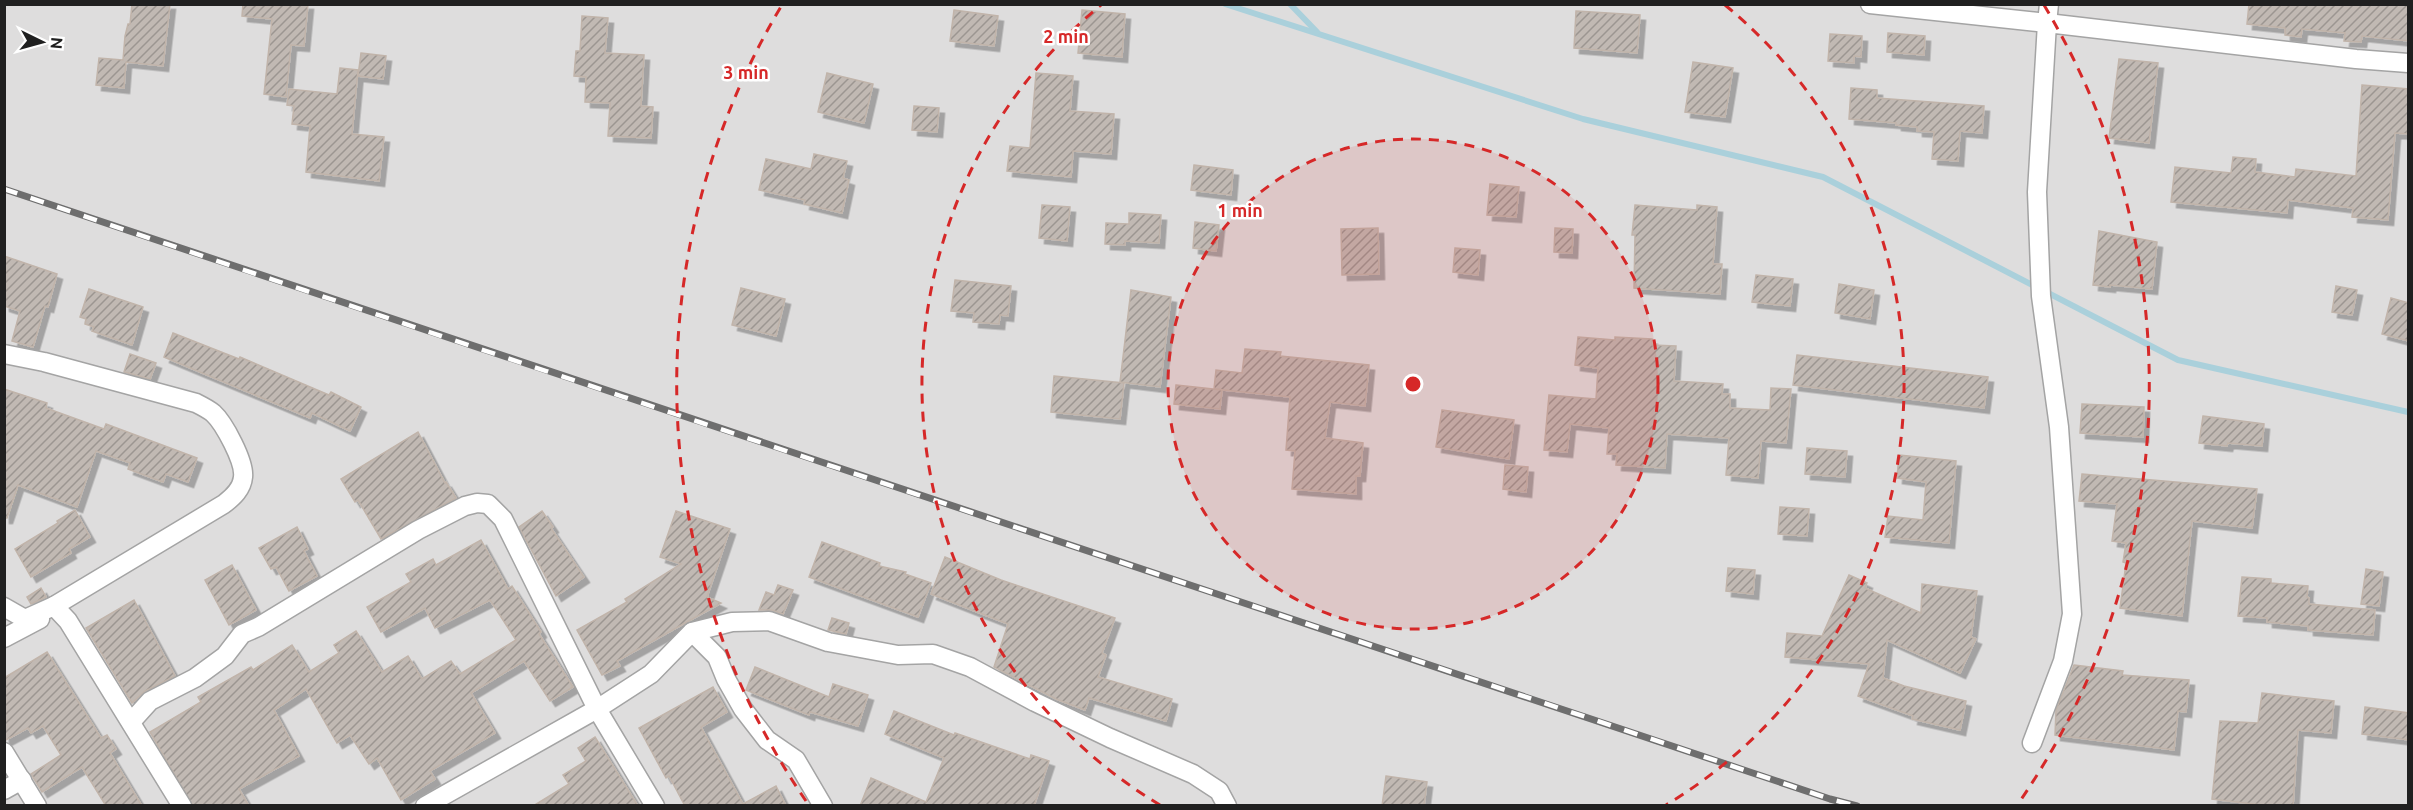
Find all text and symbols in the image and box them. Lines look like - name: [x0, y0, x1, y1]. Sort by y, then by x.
- north arrow: [12, 12, 72, 72]
- text: 2 min: [1043, 26, 1089, 46]
- text: N: [47, 37, 66, 50]
- text: 3 min: [723, 62, 769, 82]
- text: 1 min: [1217, 200, 1263, 220]
- centre of rings: [1403, 374, 1423, 394]

